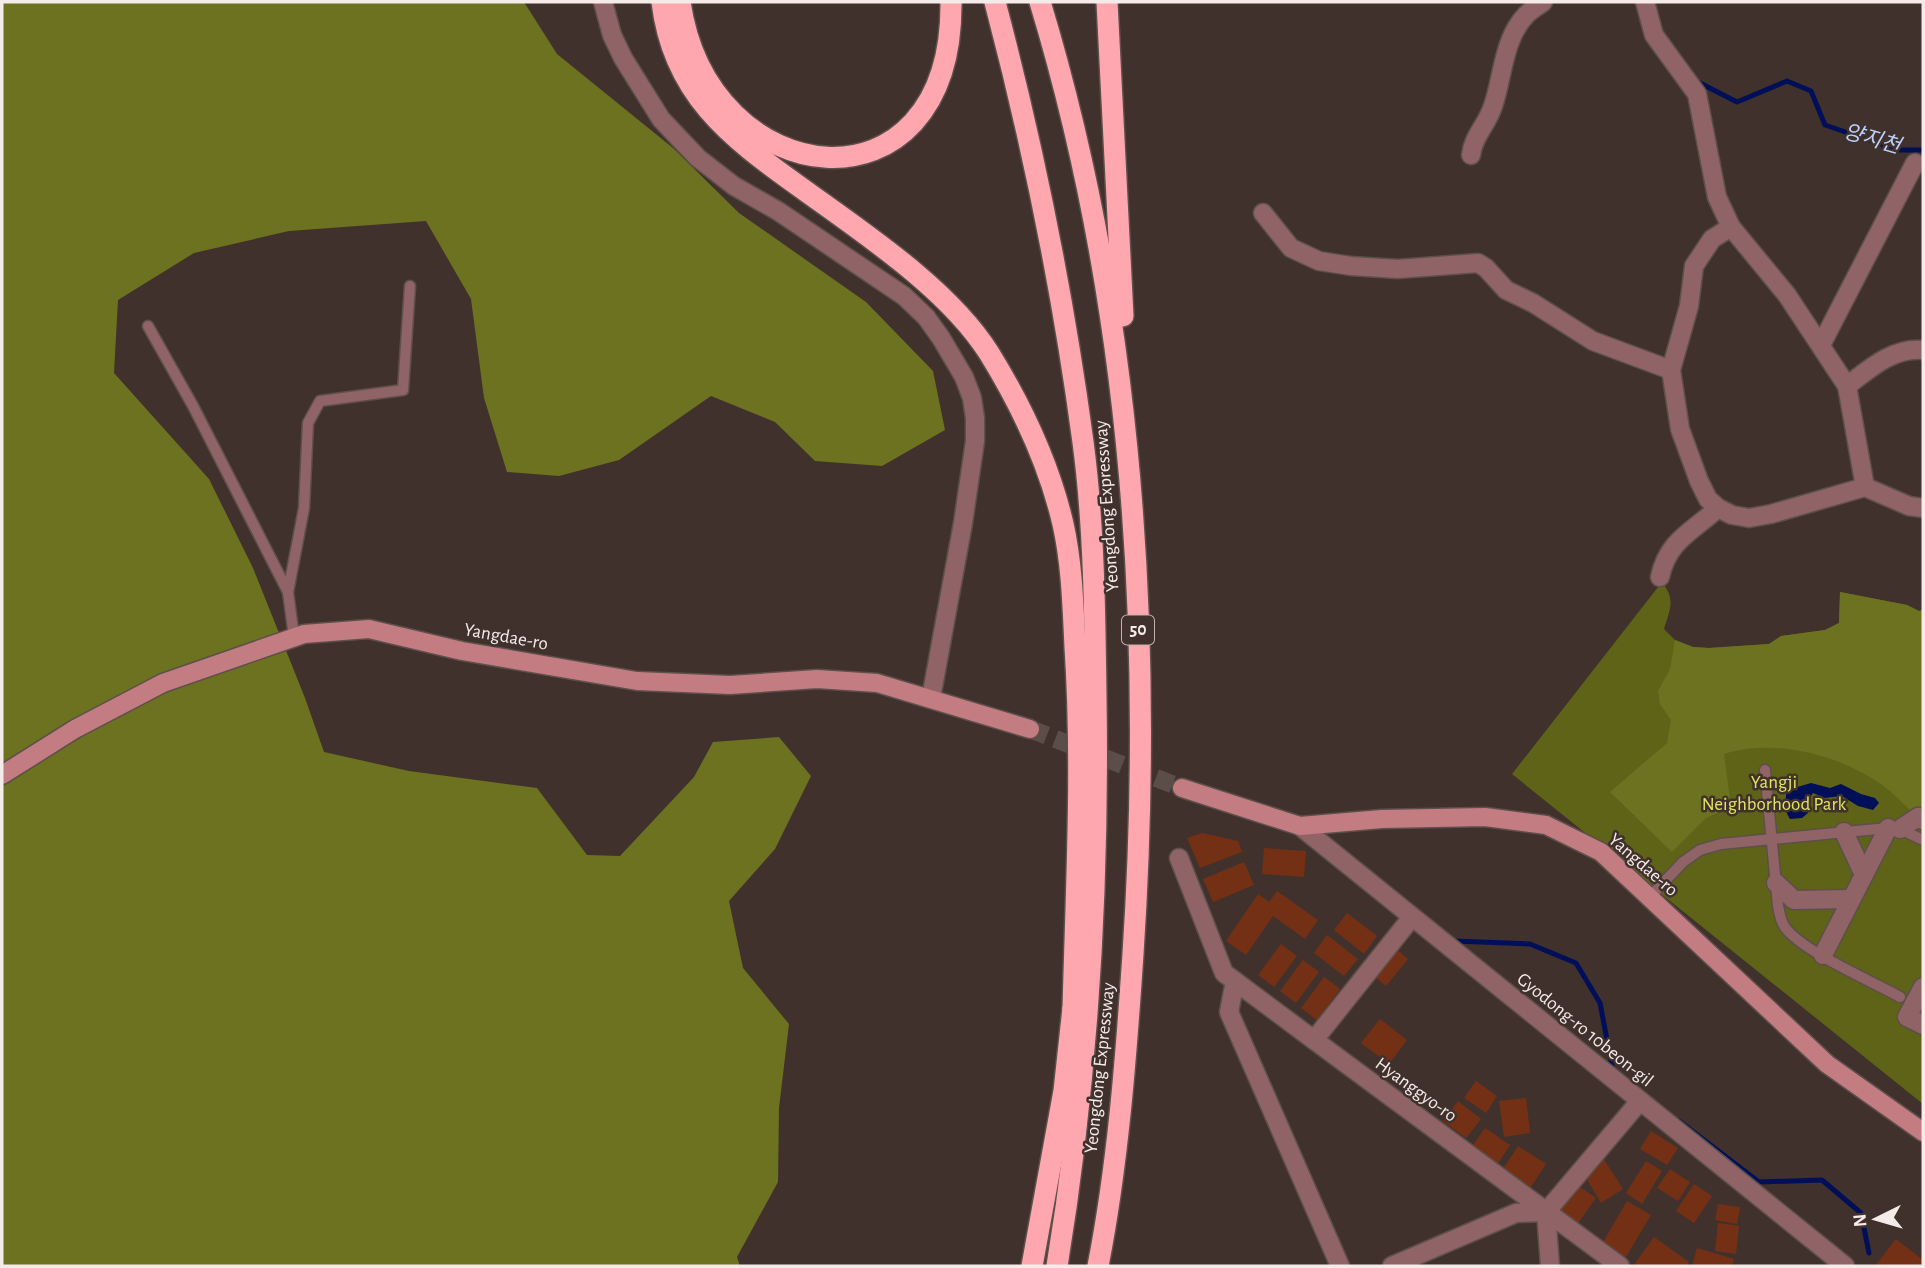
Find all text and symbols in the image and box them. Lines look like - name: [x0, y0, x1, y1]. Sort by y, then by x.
- water label: 양지천: [1841, 120, 1906, 158]
- street label: Yeongdong Expressway: [1092, 420, 1122, 592]
- road number: 50: [1122, 616, 1154, 644]
- street label: Yangdae-ro: [462, 620, 550, 654]
- park label: Yangji Neighborhood Park: [1702, 773, 1847, 814]
- street label: Yangdae-ro: [1605, 830, 1681, 900]
- street label: Gyodong-ro 10beon-gil: [1513, 969, 1657, 1091]
- street label: Yeongdong Expressway: [1082, 982, 1118, 1154]
- street label: Hyanggyo-ro: [1372, 1054, 1460, 1126]
- north arrow: [1841, 1184, 1911, 1254]
- text: N: [1851, 1213, 1871, 1228]

